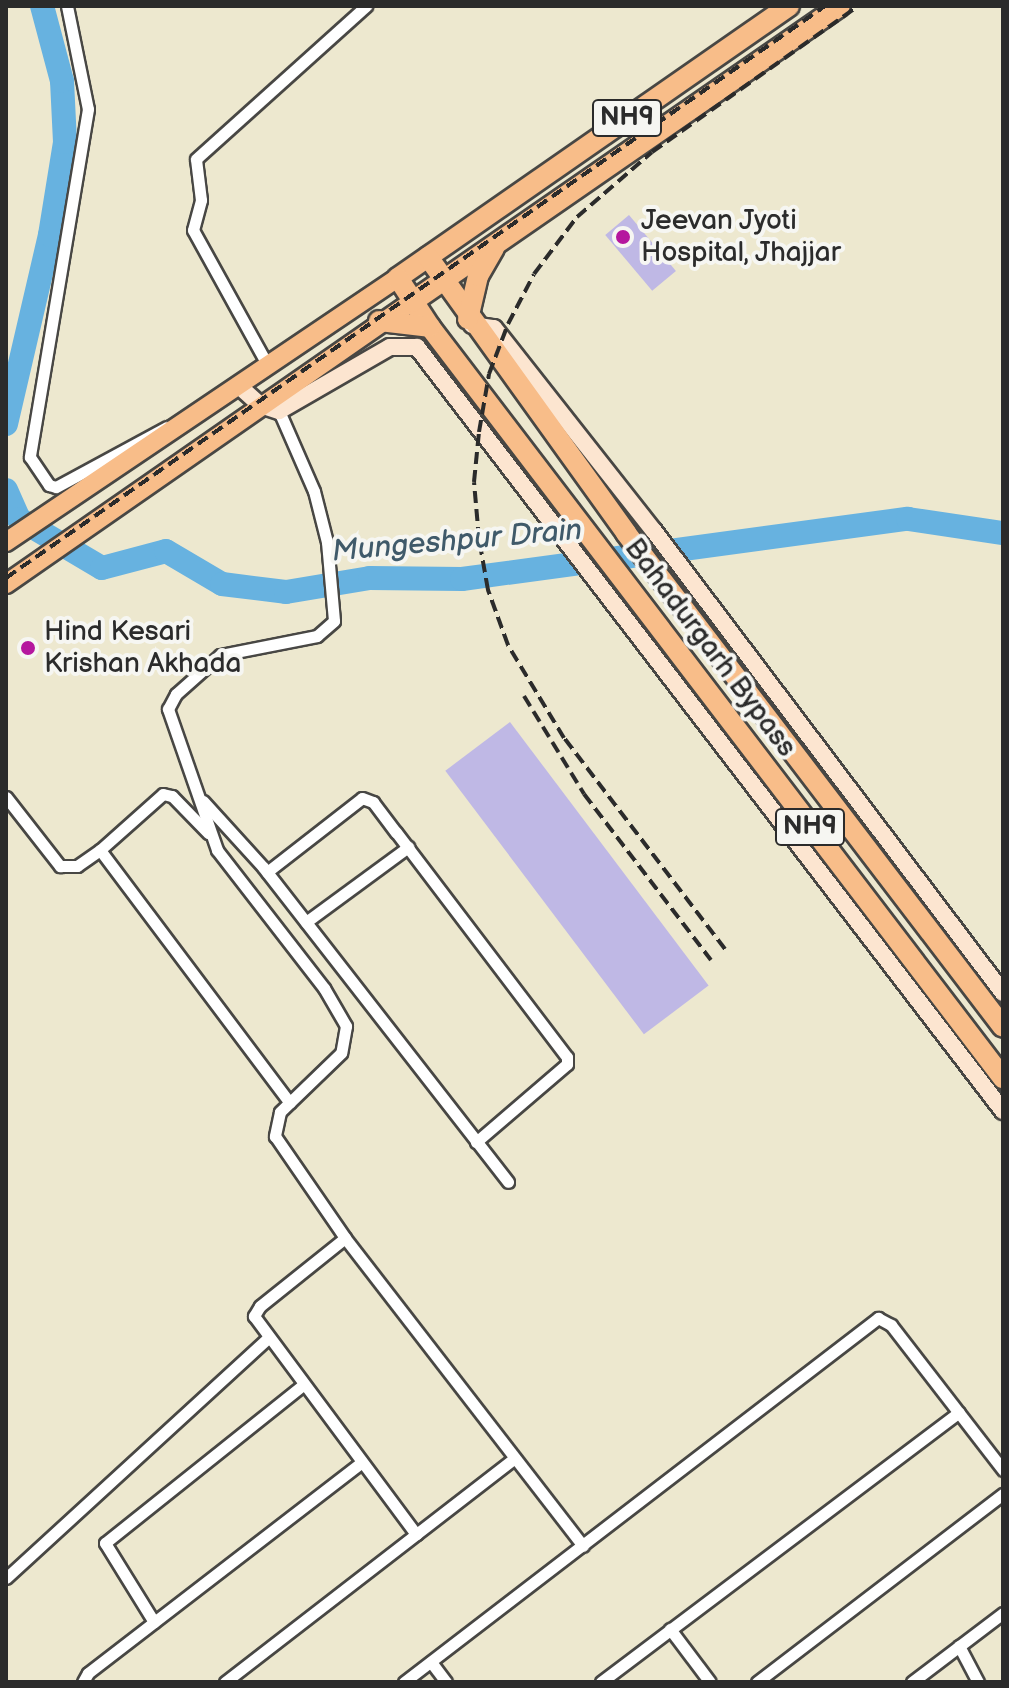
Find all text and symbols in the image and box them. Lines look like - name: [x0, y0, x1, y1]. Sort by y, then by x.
- road number: NH9: [591, 96, 663, 140]
- place label: Jeevan Jyoti Hospital, Jhajjar: [641, 204, 842, 270]
- marker: Jeevan Jyoti Hospital, Jhajjar: [612, 226, 634, 248]
- water label: Mungeshpur Drain: [330, 512, 584, 570]
- street label: Bahadurgarh Bypass: [617, 532, 803, 764]
- place label: Hind Kesari Krishan Akhada: [44, 615, 241, 681]
- marker: Hind Kesari Krishan Akhada: [19, 639, 37, 657]
- road number: NH9: [774, 805, 846, 849]

